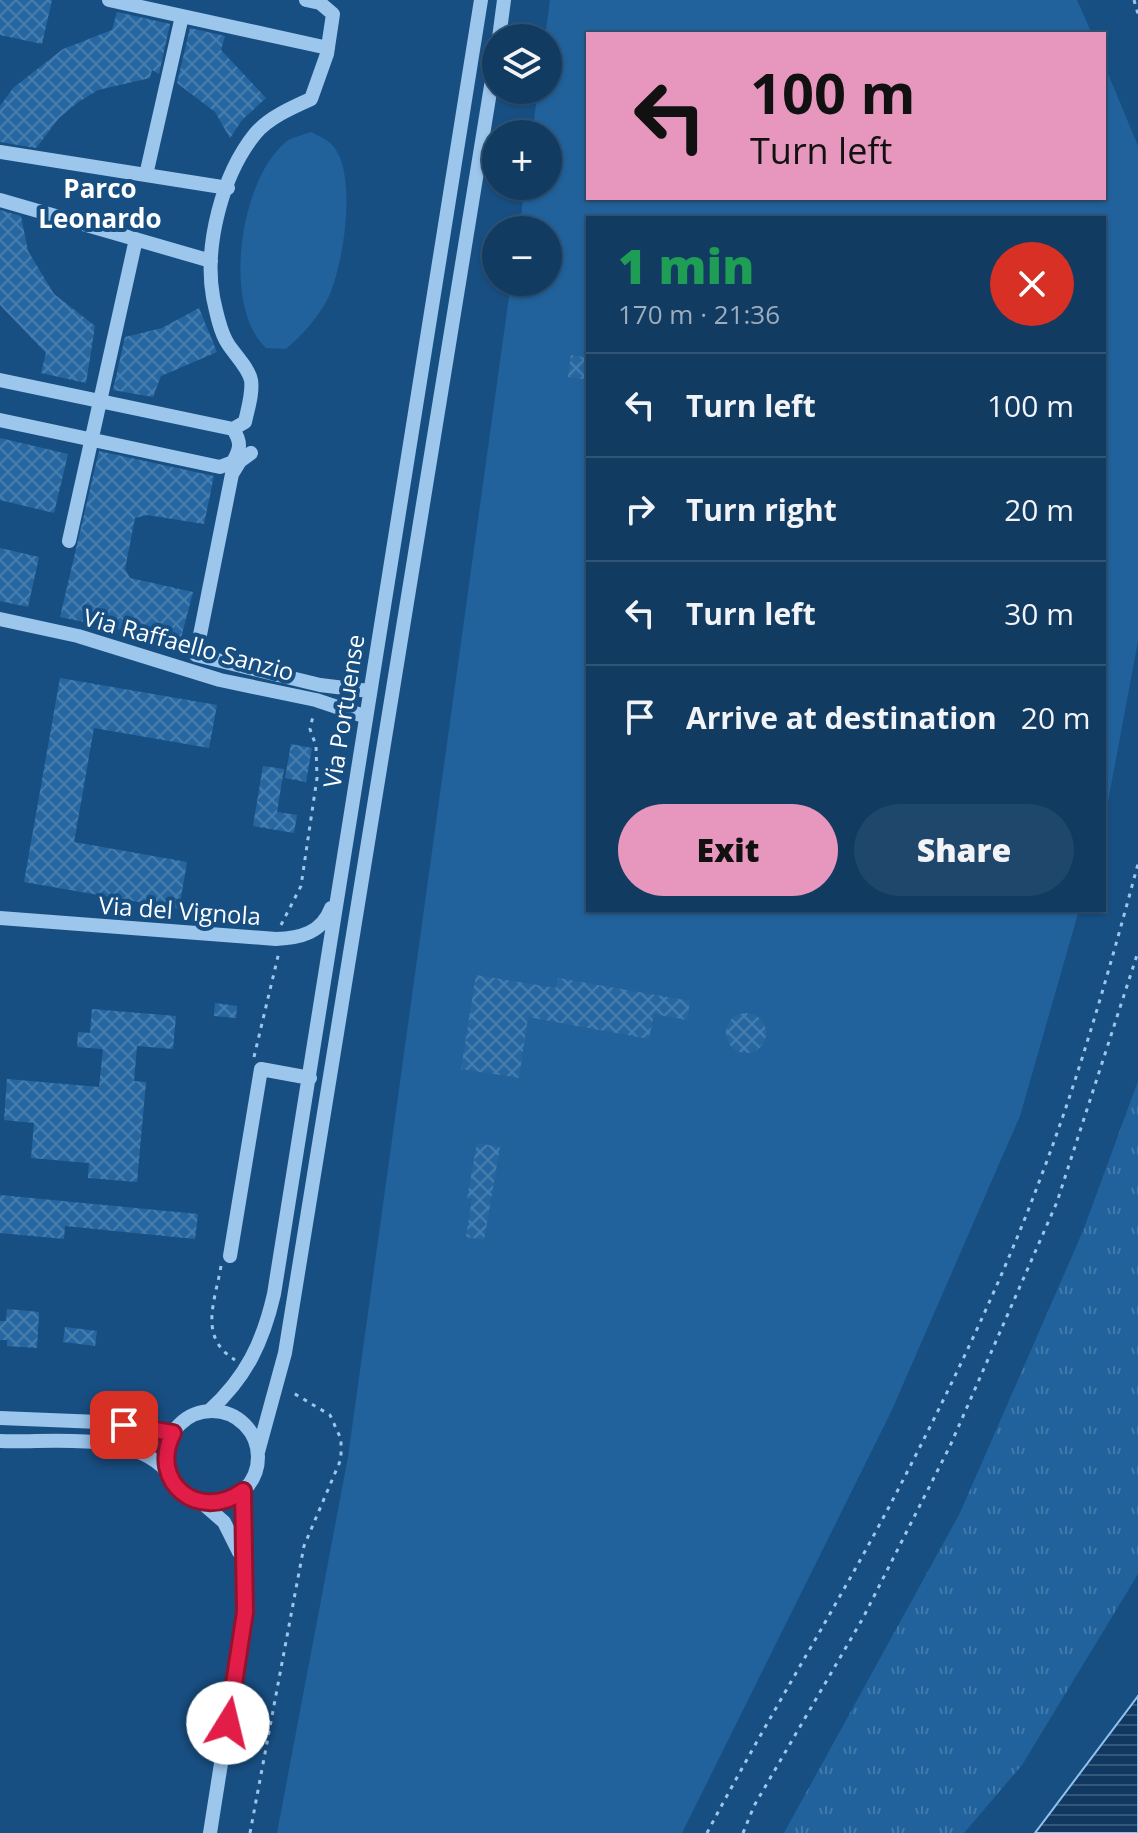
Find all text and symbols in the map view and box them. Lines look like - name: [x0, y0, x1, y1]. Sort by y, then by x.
- map controls: [482, 24, 562, 296]
- button: layers: [482, 24, 562, 104]
- text: 100 m: [750, 54, 916, 130]
- icon: left: [618, 64, 722, 168]
- button: +: [482, 120, 562, 200]
- text: Turn left: [750, 126, 892, 175]
- district label: Parco Leonardo: [38, 170, 162, 236]
- button: −: [482, 216, 562, 296]
- text: 1 min: [618, 233, 754, 298]
- button: close: [990, 242, 1074, 326]
- text: 170 m · 21:36: [618, 296, 780, 332]
- icon: left: [618, 383, 662, 427]
- text: Turn left: [686, 385, 816, 426]
- text: 100 m: [987, 385, 1074, 426]
- icon: right: [618, 487, 662, 531]
- text: Turn right: [686, 489, 837, 530]
- text: 20 m: [1004, 489, 1074, 530]
- icon: left: [618, 591, 662, 635]
- text: Turn left: [686, 593, 816, 634]
- text: 30 m: [1004, 593, 1074, 634]
- street label: Via Raffaello Sanzio: [80, 600, 298, 688]
- street label: Via Portuense: [315, 632, 371, 790]
- icon: arrive: [618, 695, 662, 739]
- text: Arrive at destination: [686, 697, 997, 738]
- text: 20 m: [1021, 697, 1091, 738]
- button: Exit: [618, 804, 838, 896]
- button: Share: [854, 804, 1074, 896]
- street label: Via del Vignola: [98, 888, 262, 932]
- pin: [90, 1391, 158, 1459]
- icon: arrive: [102, 1403, 146, 1447]
- position arrow: [186, 1681, 270, 1765]

